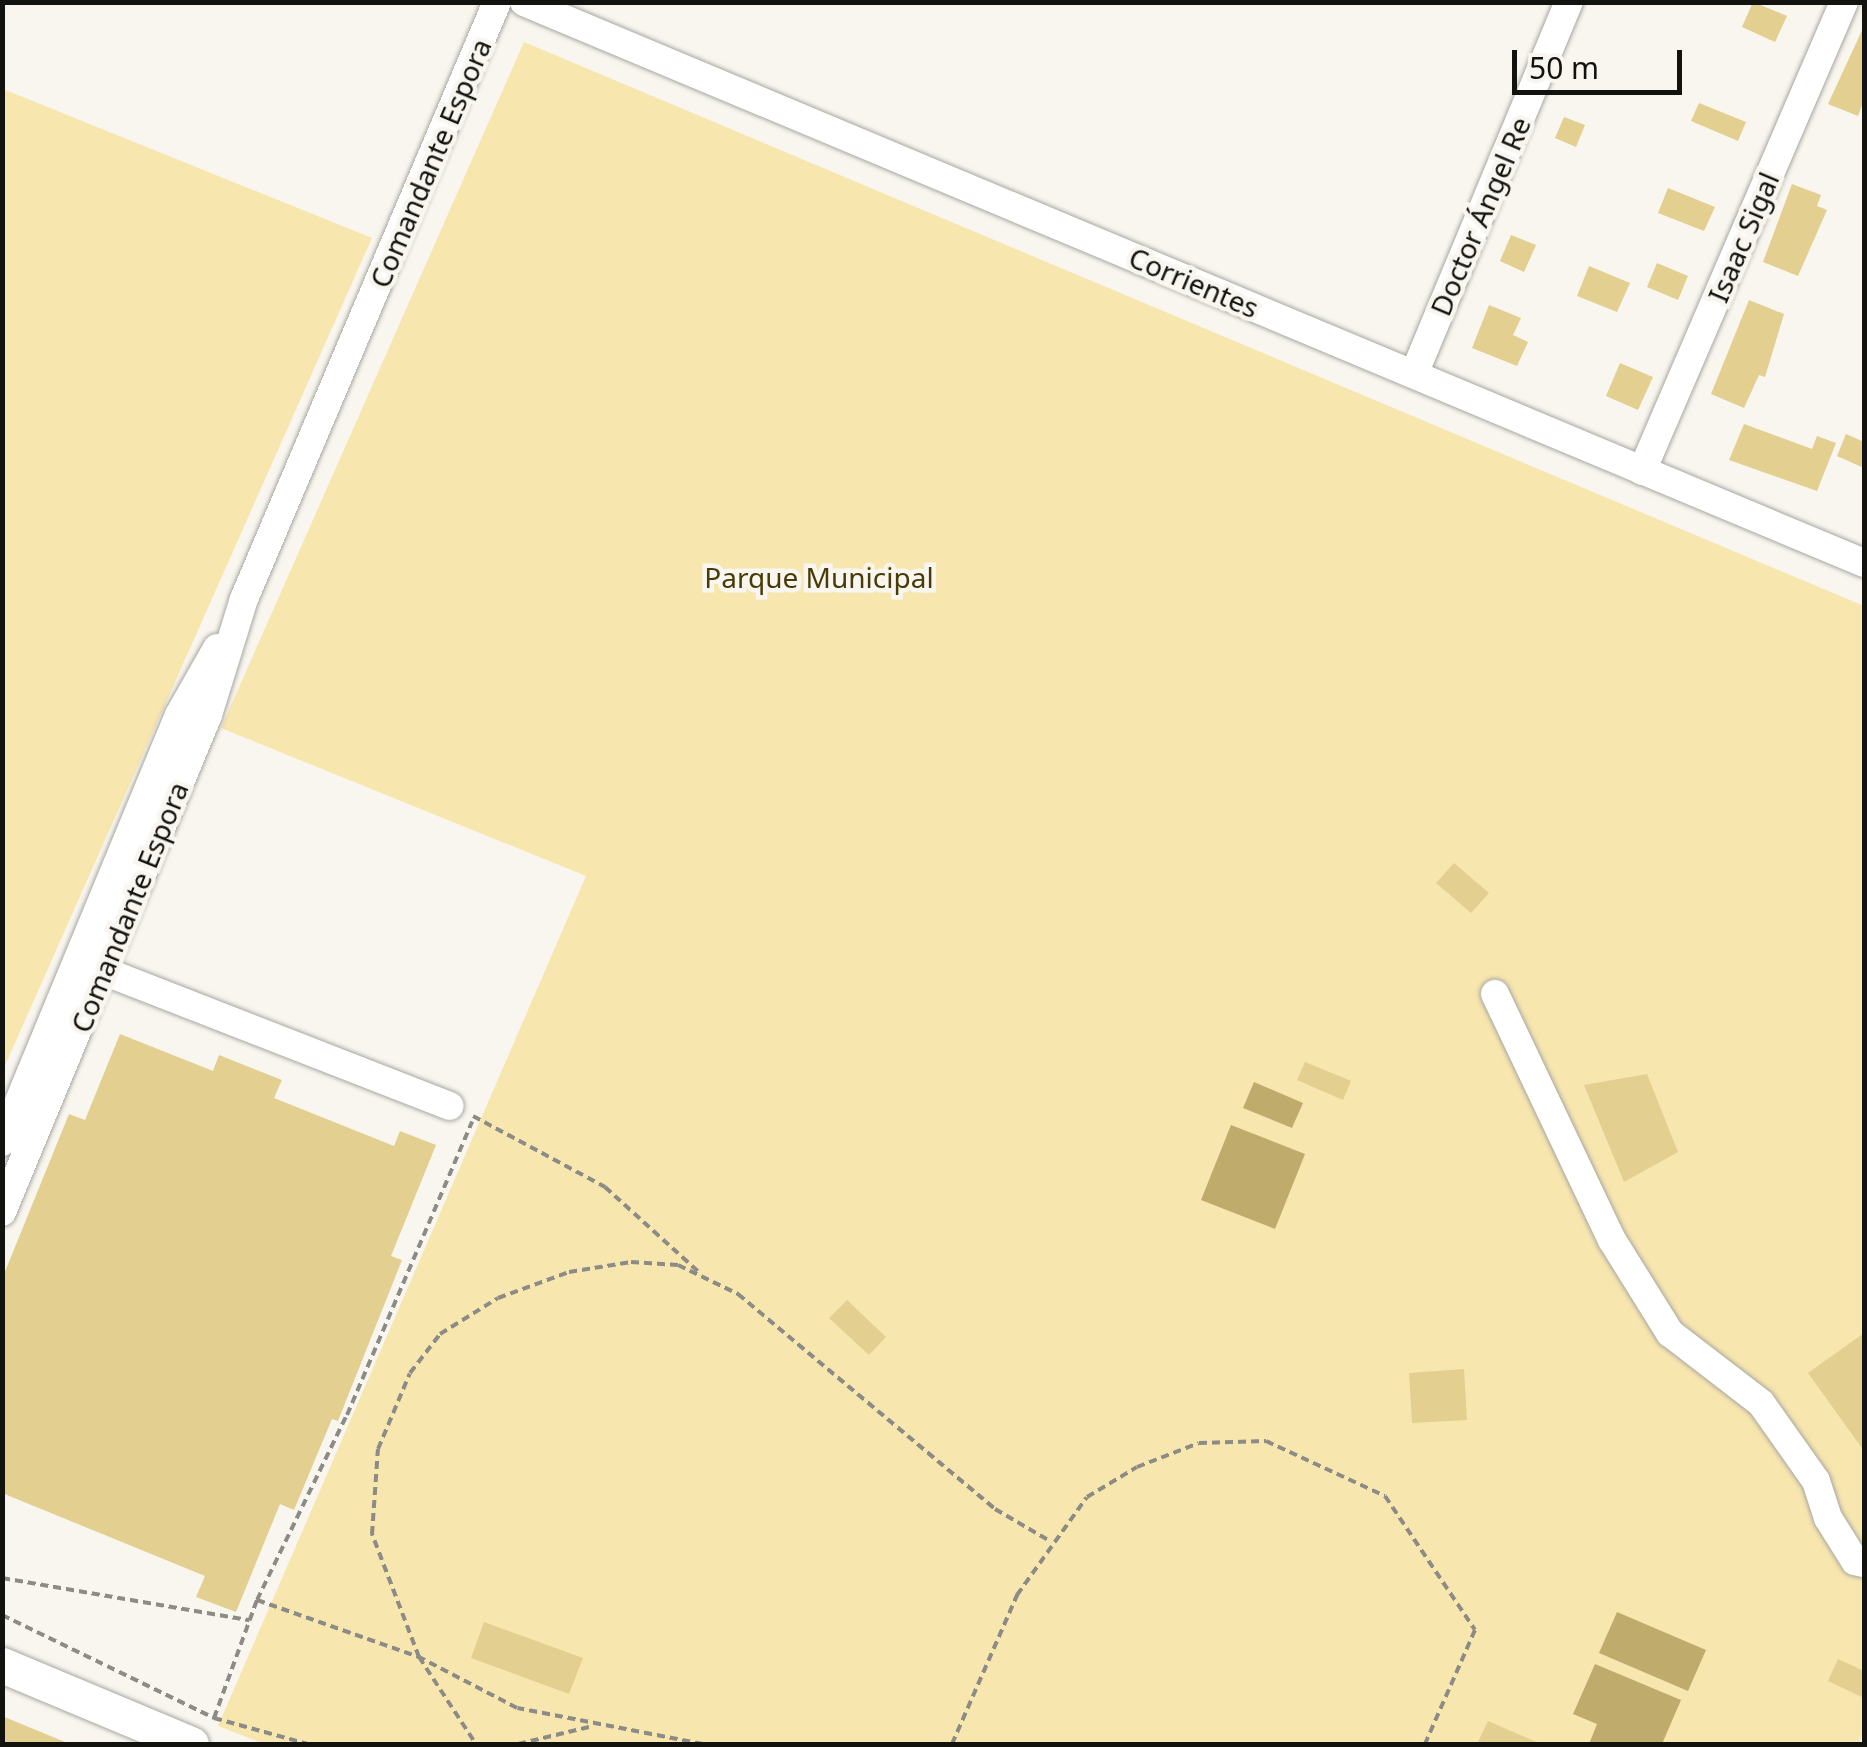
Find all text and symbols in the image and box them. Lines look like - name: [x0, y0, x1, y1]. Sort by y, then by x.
- scale bar: [1517, 30, 1687, 92]
- street label: Comandante Espora: [362, 34, 498, 292]
- text: 50 m: [1529, 47, 1599, 88]
- street label: Doctor Ángel Re: [1423, 112, 1537, 320]
- street label: Isaac Sigal: [1701, 167, 1785, 307]
- street label: Corrientes: [1124, 240, 1264, 324]
- park label: Parque Municipal: [704, 560, 934, 594]
- street label: Comandante Espora: [63, 777, 195, 1037]

